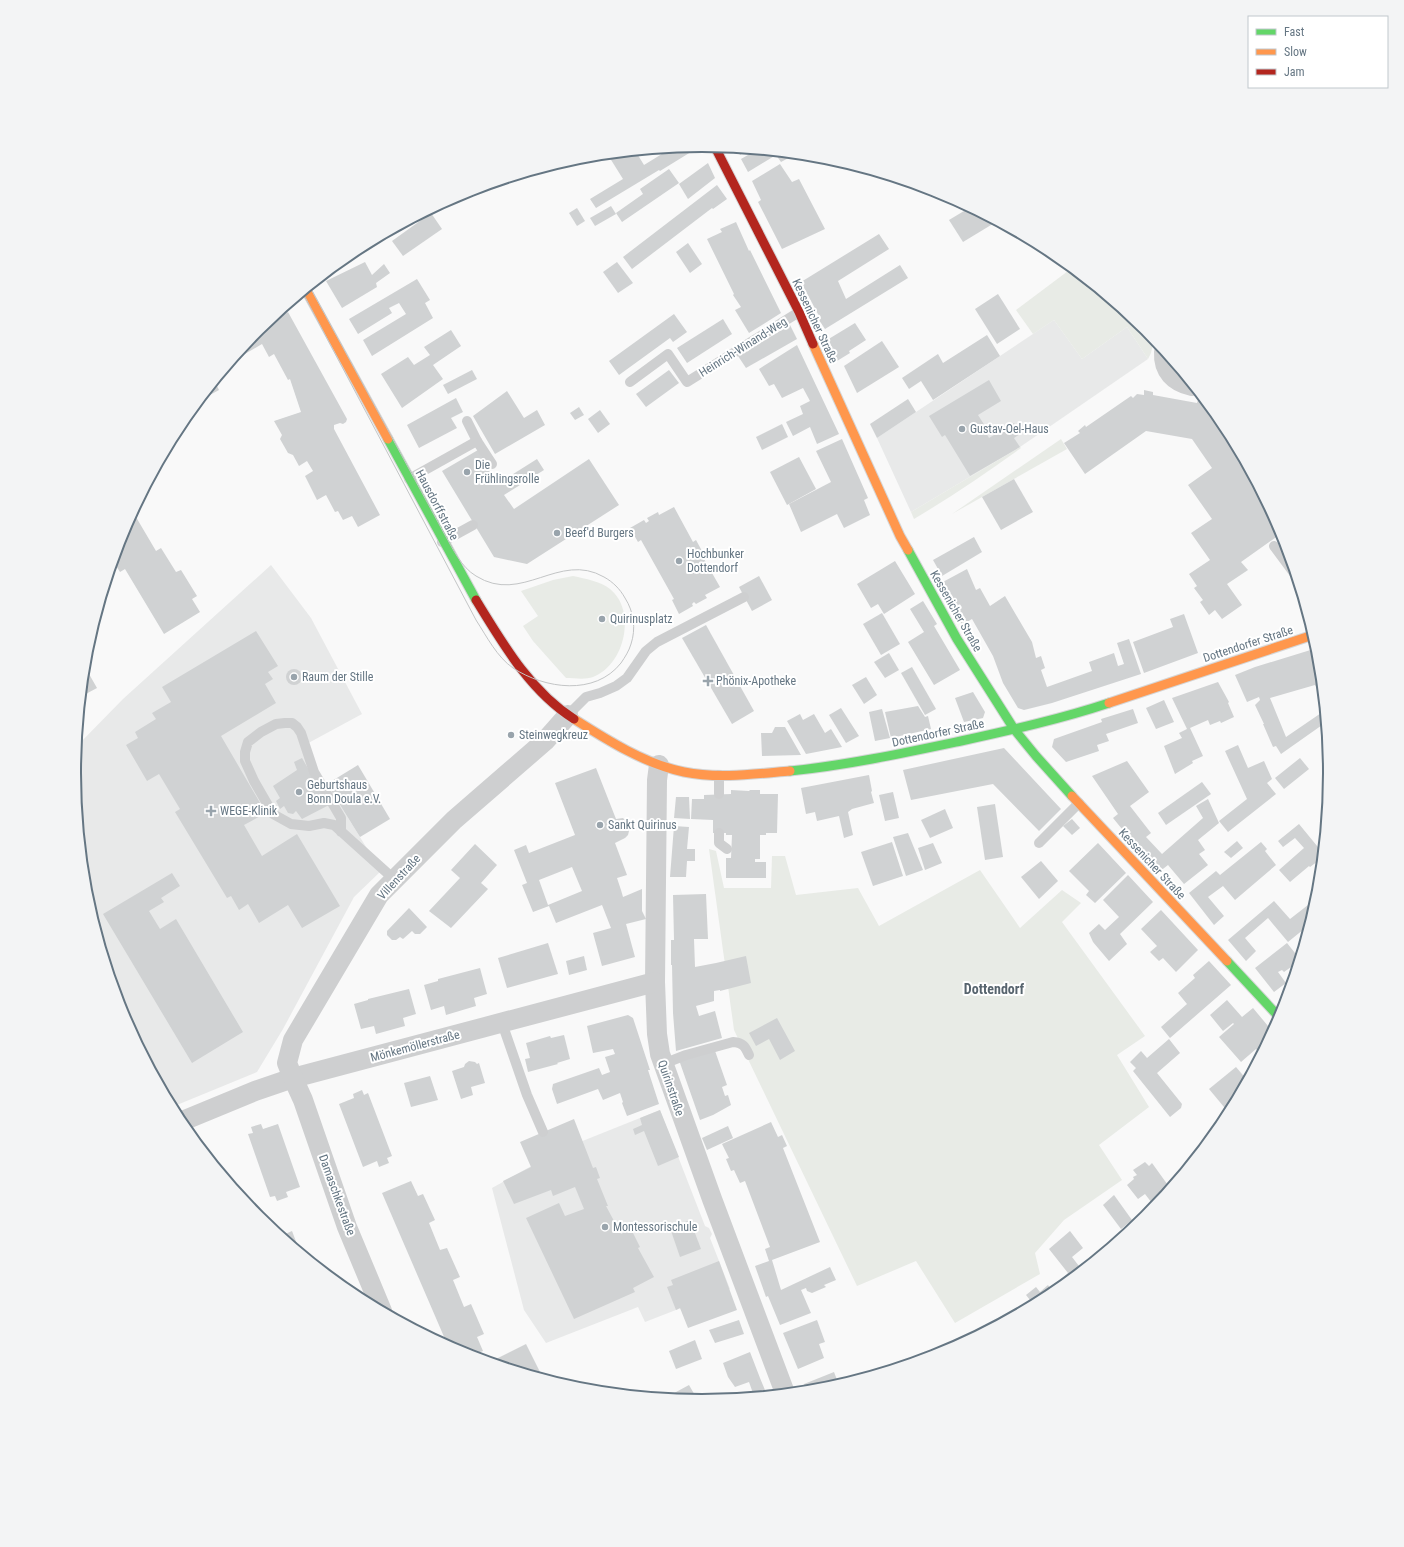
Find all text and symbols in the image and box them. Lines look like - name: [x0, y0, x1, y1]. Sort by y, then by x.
- legend: [1248, 16, 1388, 88]
- text: Fast: [1284, 25, 1305, 39]
- text: Slow: [1284, 45, 1307, 59]
- text: Jam: [1284, 65, 1305, 79]
- street label: Kessenicher Straße: [789, 277, 841, 366]
- street label: Heinrich-Winand-Weg: [696, 314, 790, 380]
- place label: Gustav-Oel-Haus: [970, 422, 1049, 436]
- marker: Gustav-Oel-Haus: [957, 424, 967, 434]
- place label: Die Frühlingsrolle: [475, 458, 540, 486]
- street label: Hausdorffstraße: [413, 467, 462, 543]
- marker: Die Frühlingsrolle: [462, 467, 472, 477]
- place label: Beef'd Burgers: [565, 526, 634, 540]
- marker: Beef'd Burgers: [552, 528, 562, 538]
- place label: Hochbunker Dottendorf: [687, 547, 744, 575]
- marker: Hochbunker Dottendorf: [674, 556, 684, 566]
- street label: Kessenicher Straße: [927, 568, 985, 654]
- place label: Quirinusplatz: [610, 612, 673, 626]
- marker: Quirinusplatz: [597, 614, 607, 624]
- street label: Dottendorfer Straße: [1201, 623, 1295, 665]
- place label: Raum der Stille: [302, 670, 374, 684]
- marker: Raum der Stille: [289, 672, 299, 682]
- place label: Phönix-Apotheke: [716, 674, 796, 688]
- marker: Phönix-Apotheke: [703, 676, 713, 686]
- street label: Dottendorfer Straße: [891, 716, 986, 750]
- place label: Steinwegkreuz: [519, 728, 588, 742]
- marker: Steinwegkreuz: [506, 730, 516, 740]
- place label: Geburtshaus Bonn Doula e.V.: [307, 778, 381, 806]
- marker: Geburtshaus Bonn Doula e.V.: [294, 787, 304, 797]
- place label: WEGE-Klinik: [220, 804, 278, 818]
- marker: WEGE-Klinik: [205, 805, 217, 817]
- place label: Sankt Quirinus: [608, 818, 677, 832]
- marker: Sankt Quirinus: [595, 820, 605, 830]
- street label: Kessenicher Straße: [1116, 826, 1189, 902]
- street label: Villenstraße: [375, 851, 424, 902]
- district label: Dottendorf: [964, 981, 1025, 997]
- street label: Mönkemöllerstraße: [369, 1027, 461, 1065]
- street label: Quirinstraße: [655, 1058, 687, 1118]
- street label: Damaschkestraße: [316, 1153, 358, 1238]
- place label: Montessorischule: [613, 1220, 698, 1234]
- marker: Montessorischule: [600, 1222, 610, 1232]

